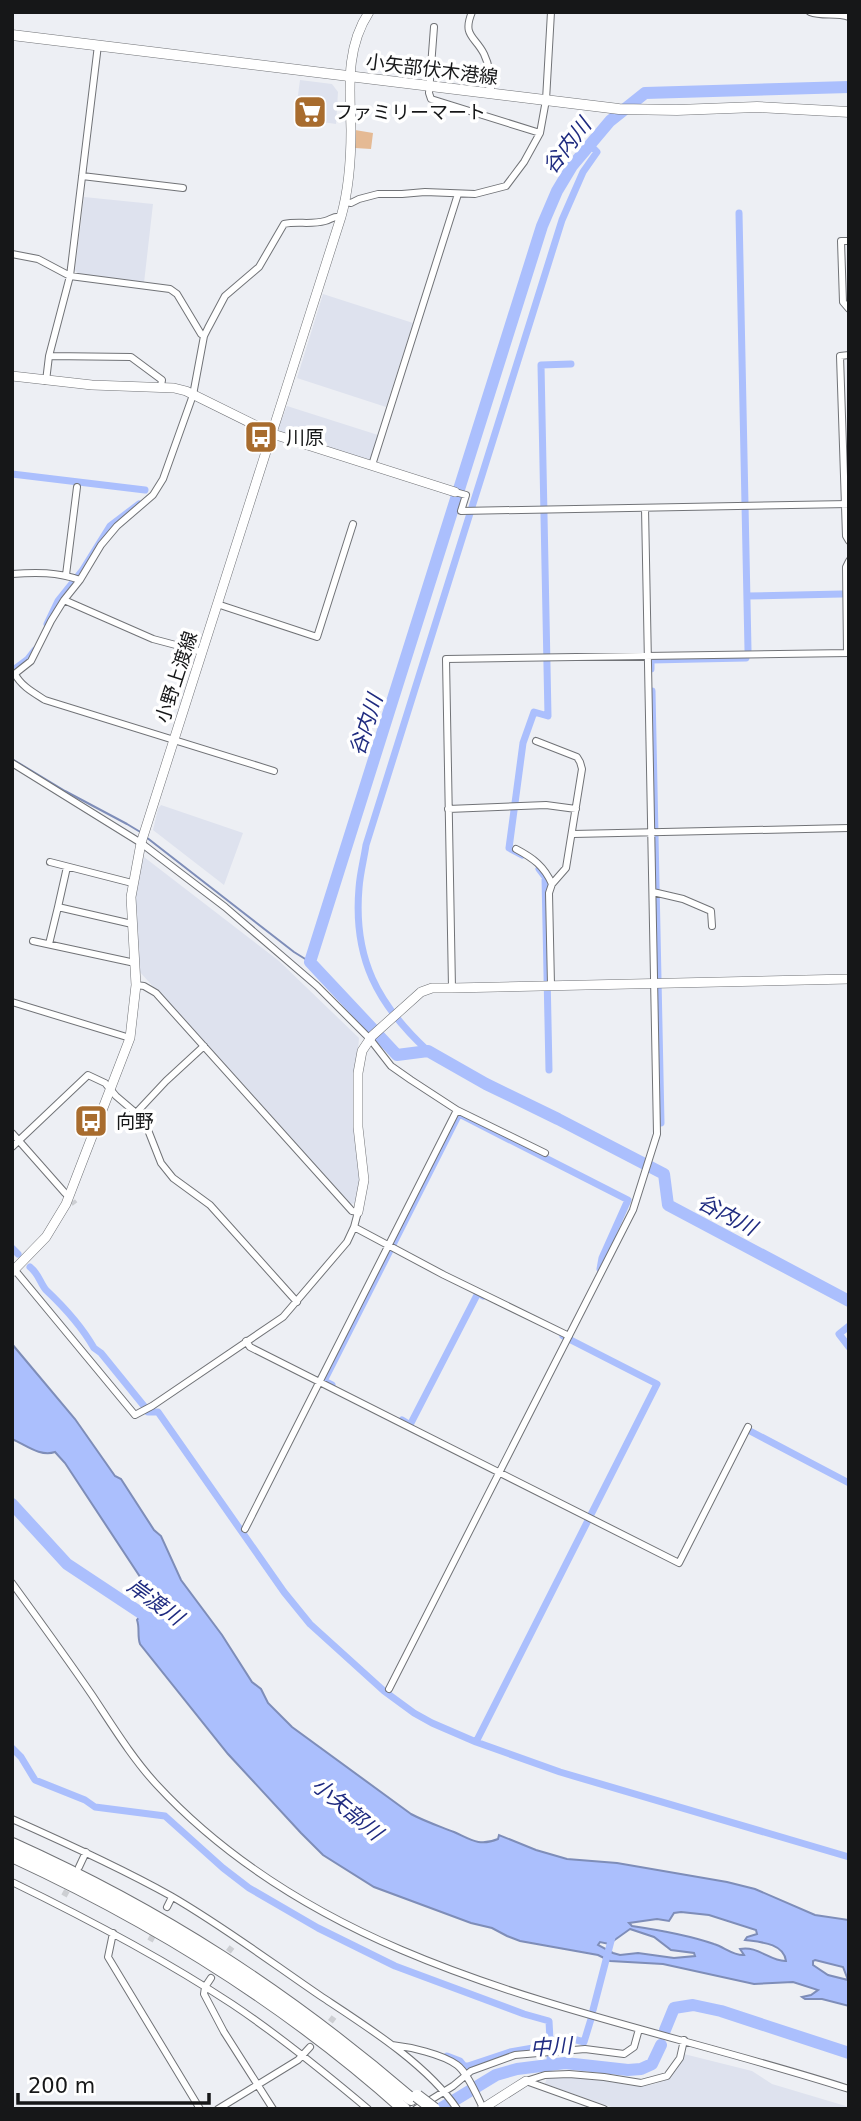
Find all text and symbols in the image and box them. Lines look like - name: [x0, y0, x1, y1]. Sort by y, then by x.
- street label: 小矢部伏木港線: [365, 50, 499, 88]
- supermarket icon: ファミリーマート: [291, 93, 329, 131]
- place label: ファミリーマート: [334, 101, 486, 123]
- water label: 谷内川: [538, 112, 597, 178]
- bus stop icon: 川原: [242, 418, 280, 456]
- place label: 川原: [286, 426, 324, 448]
- street label: 小野上渡線: [151, 628, 201, 726]
- water label: 谷内川: [345, 689, 388, 759]
- bus stop icon: 向野: [72, 1102, 110, 1140]
- place label: 向野: [116, 1110, 154, 1132]
- water label: 谷内川: [694, 1190, 762, 1241]
- water label: 岸渡川: [122, 1574, 189, 1631]
- water label: 小矢部川: [307, 1773, 388, 1846]
- water label: 中川: [529, 2033, 575, 2060]
- scale bar: [18, 2062, 208, 2106]
- text: 200 m: [28, 2074, 95, 2098]

